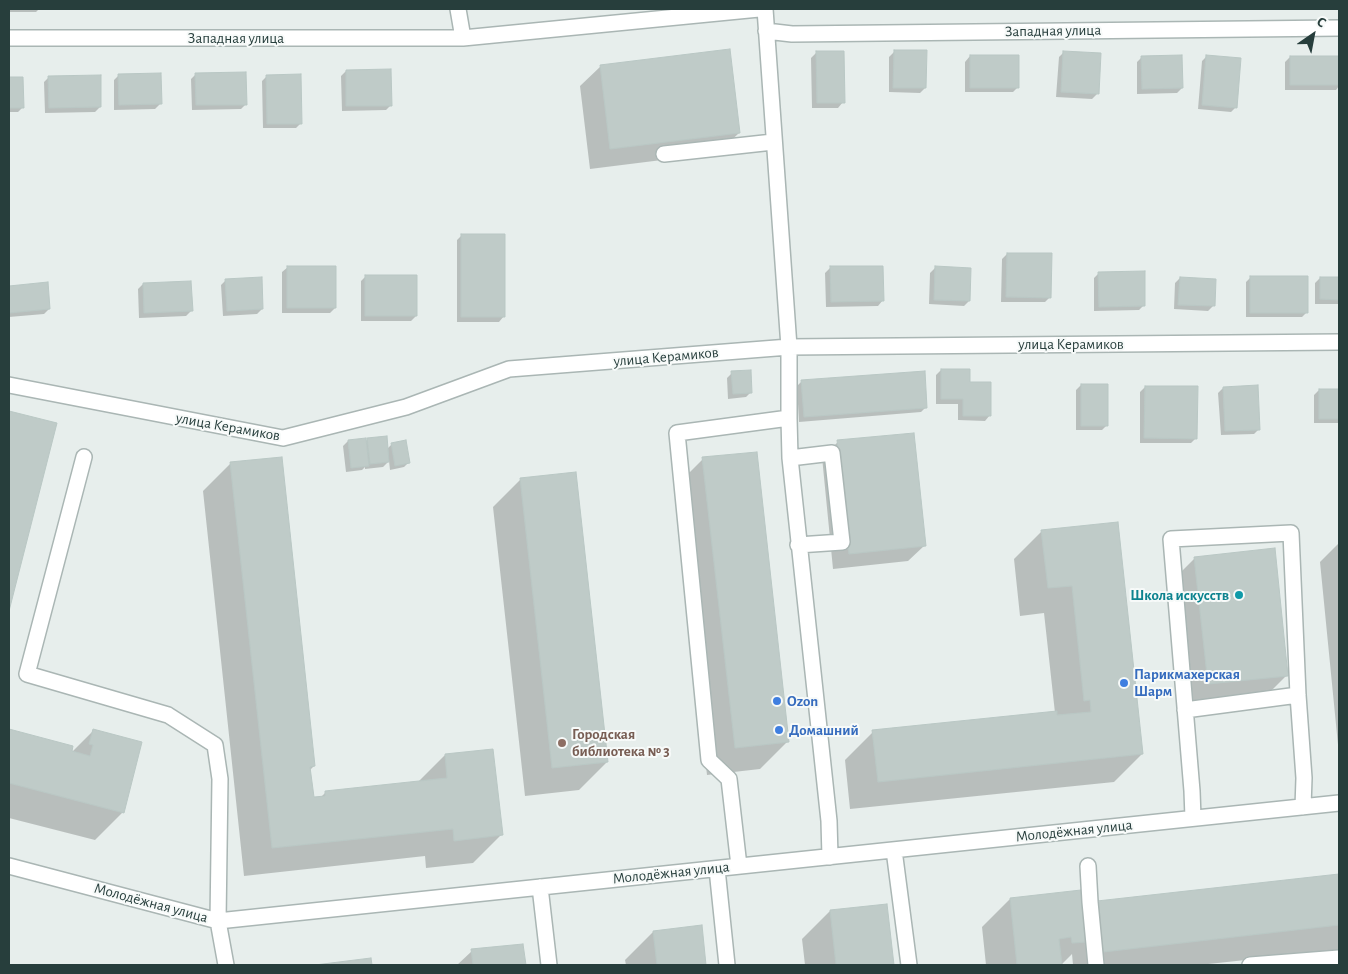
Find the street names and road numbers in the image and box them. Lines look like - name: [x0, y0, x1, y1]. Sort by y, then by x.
- street label: Западная улица: [1005, 21, 1101, 41]
- street label: Западная улица: [188, 29, 284, 47]
- street label: улица Керамиков: [1018, 335, 1124, 353]
- street label: улица Керамиков: [613, 343, 719, 371]
- street label: улица Керамиков: [175, 409, 281, 445]
- street label: Молодёжная улица: [1015, 816, 1133, 846]
- street label: Молодёжная улица: [612, 858, 730, 888]
- street label: Молодёжная улица: [92, 879, 210, 927]

